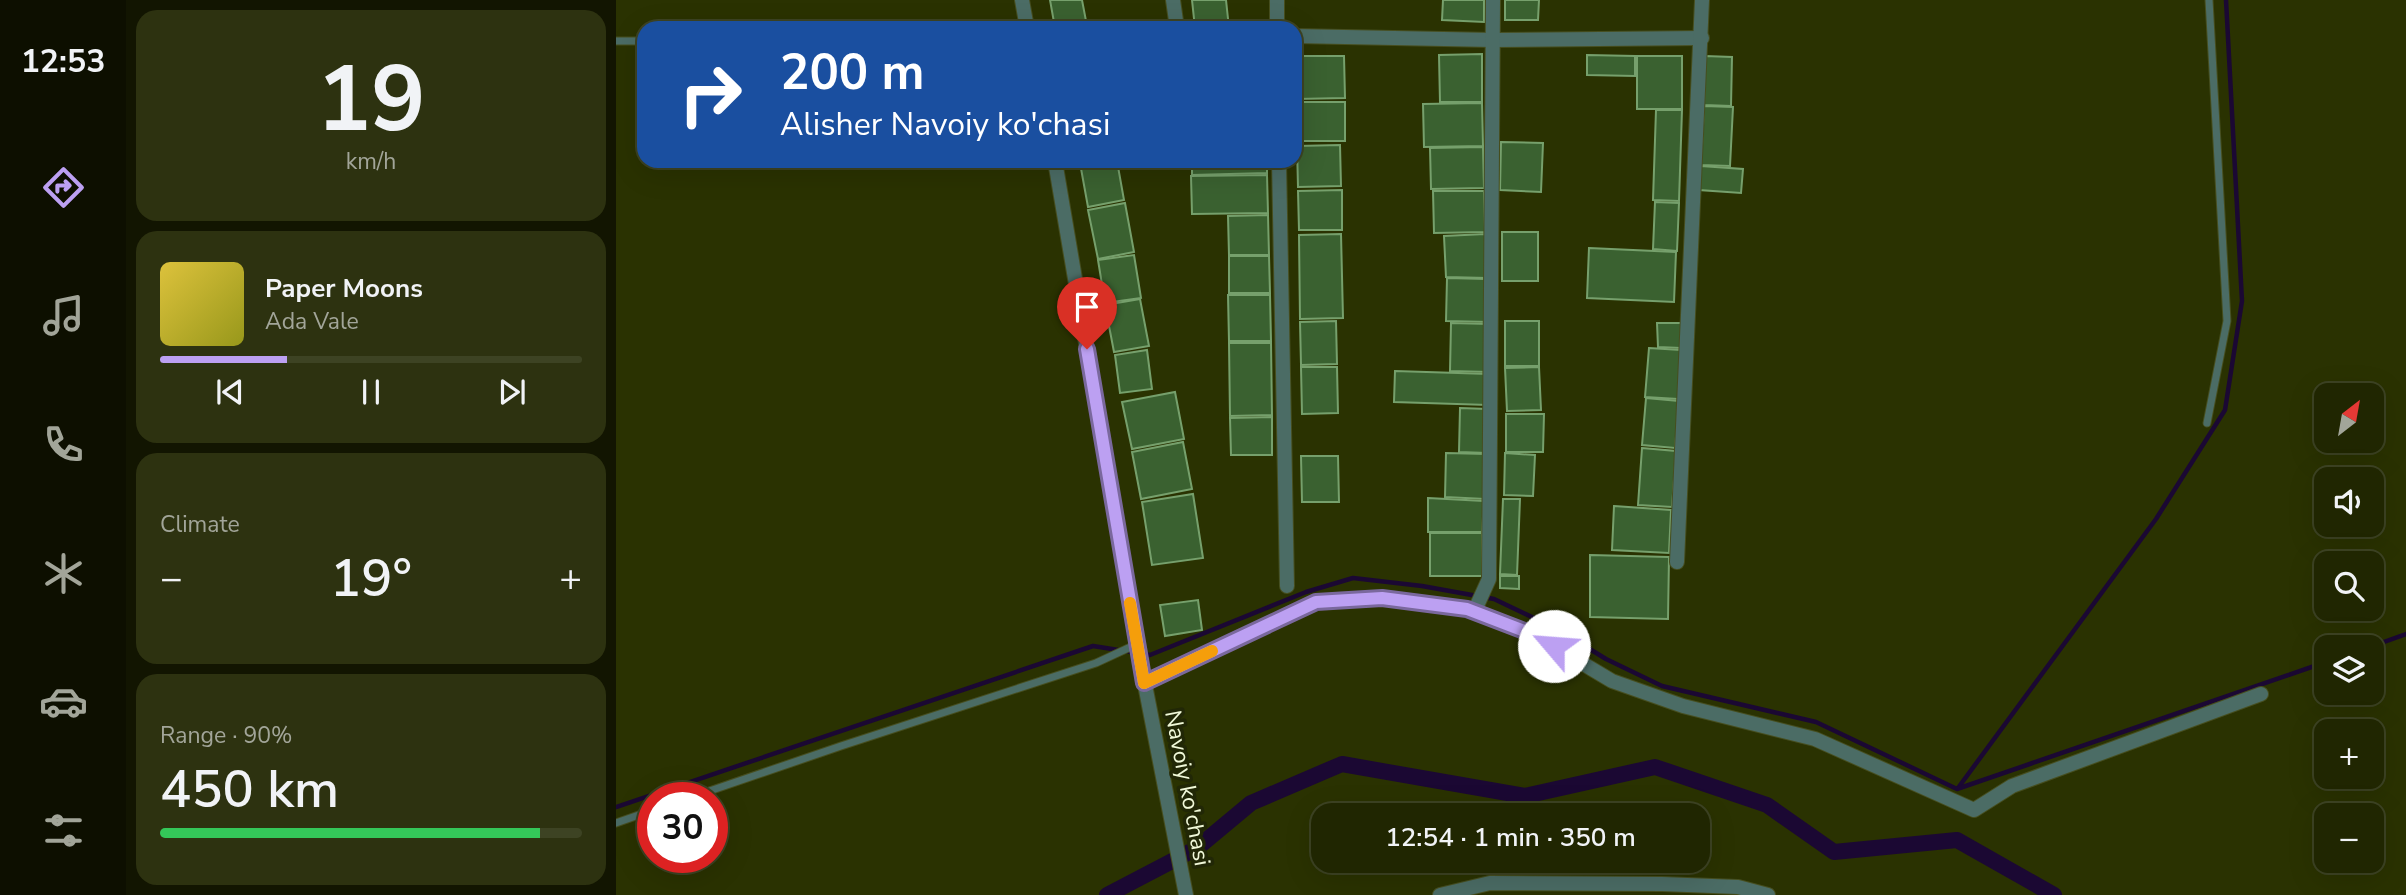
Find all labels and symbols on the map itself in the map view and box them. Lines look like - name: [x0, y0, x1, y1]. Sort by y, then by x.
- pin: [1057, 277, 1117, 349]
- north arrow: [2314, 383, 2384, 453]
- position arrow: [1517, 609, 1591, 683]
- street label: Navoiy ko'chasi: [1157, 708, 1218, 869]
- speed limit sign: 30: [637, 782, 728, 873]

